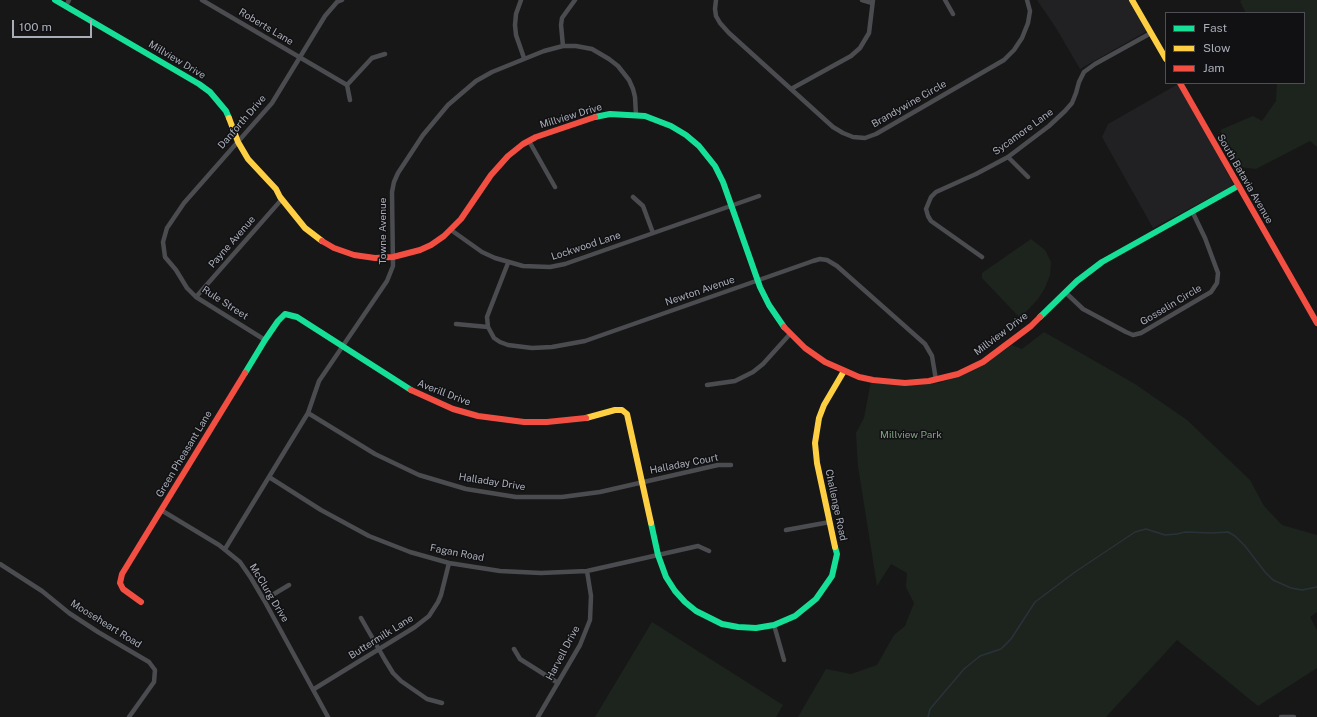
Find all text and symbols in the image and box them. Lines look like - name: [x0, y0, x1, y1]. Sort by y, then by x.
- street label: Roberts Lane: [237, 6, 295, 48]
- scale bar: [14, 12, 94, 38]
- legend: [1165, 12, 1305, 84]
- text: 100 m: [19, 20, 52, 34]
- text: Fast: [1203, 21, 1227, 35]
- street label: Millview Drive: [146, 38, 208, 82]
- text: Slow: [1203, 41, 1230, 55]
- text: Jam: [1203, 61, 1225, 75]
- street label: Brandywine Circle: [869, 78, 949, 130]
- street label: Danforth Drive: [215, 93, 269, 151]
- street label: Millview Drive: [538, 101, 604, 131]
- street label: Sycamore Lane: [990, 106, 1056, 158]
- street label: South Batavia Avenue: [1214, 132, 1276, 226]
- street label: Towne Avenue: [377, 198, 389, 264]
- street label: Payne Avenue: [206, 213, 258, 271]
- street label: Lockwood Lane: [550, 229, 622, 263]
- street label: Newton Avenue: [664, 273, 736, 309]
- street label: Gosselin Circle: [1138, 282, 1204, 328]
- street label: Rule Street: [200, 284, 250, 322]
- street label: Millview Drive: [972, 310, 1030, 358]
- street label: Averill Drive: [416, 377, 472, 409]
- street label: Green Pheasant Lane: [153, 408, 215, 500]
- park label: Millview Park: [880, 429, 942, 441]
- street label: Halladay Court: [649, 451, 719, 477]
- street label: Challenge Road: [823, 468, 849, 542]
- street label: Halladay Drive: [458, 471, 526, 493]
- street label: Fagan Road: [429, 542, 485, 564]
- street label: McClurg Drive: [247, 562, 291, 624]
- street label: Mooseheart Road: [68, 597, 144, 651]
- street label: Buttermilk Lane: [346, 612, 416, 662]
- street label: Harvell Drive: [544, 624, 582, 682]

